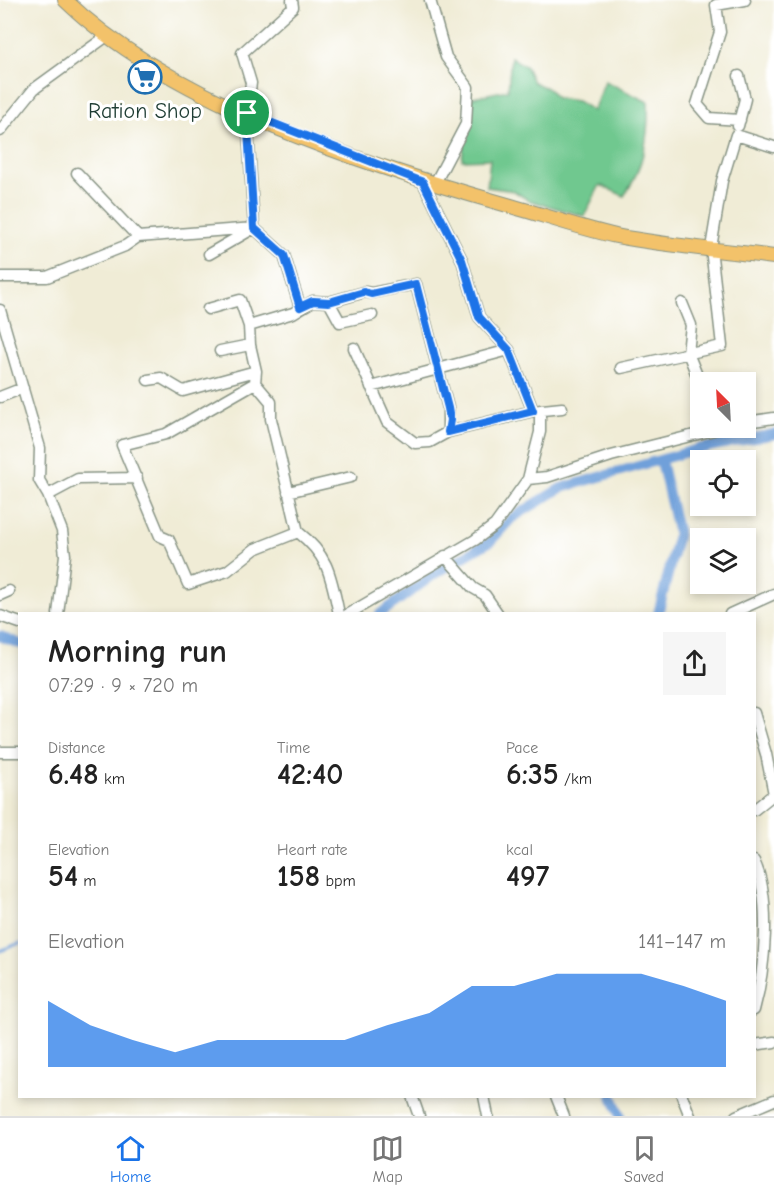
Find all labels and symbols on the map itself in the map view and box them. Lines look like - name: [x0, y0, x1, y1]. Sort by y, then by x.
- supermarket icon: Ration Shop: [127, 59, 163, 95]
- pin: [221, 87, 272, 138]
- place label: Ration Shop: [88, 98, 202, 124]
- north arrow: [690, 372, 756, 438]

